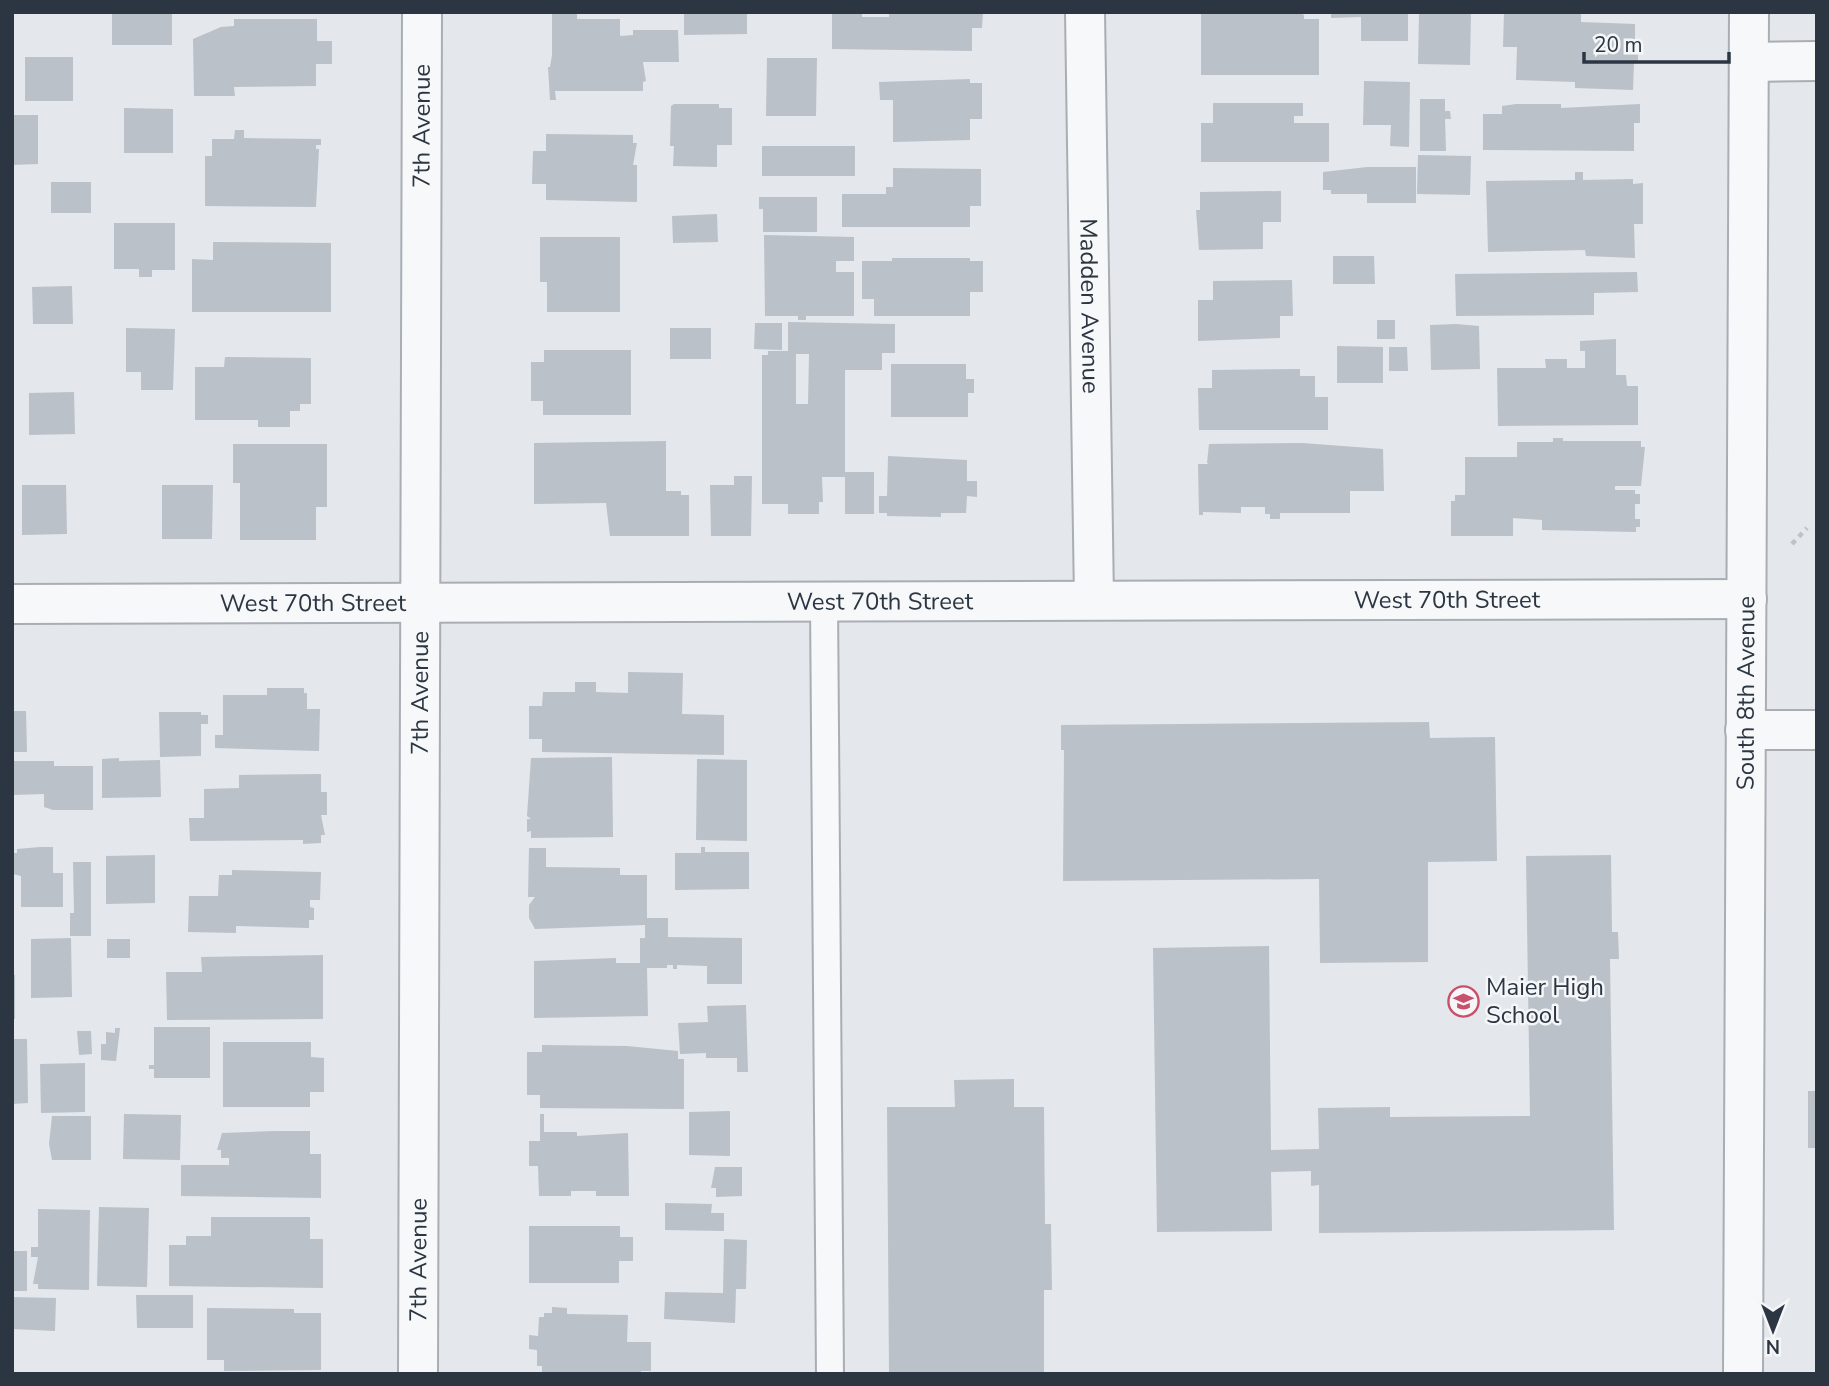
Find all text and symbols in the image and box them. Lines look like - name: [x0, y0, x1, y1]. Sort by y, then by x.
- scale bar: [1584, 21, 1729, 65]
- text: 20 m: [1594, 31, 1643, 59]
- street label: 7th Avenue: [405, 64, 438, 188]
- street label: Madden Avenue: [1072, 218, 1107, 394]
- street label: West 70th Street: [1354, 584, 1541, 616]
- street label: West 70th Street: [787, 585, 974, 618]
- street label: West 70th Street: [220, 587, 407, 619]
- street label: South 8th Avenue: [1730, 596, 1762, 790]
- street label: 7th Avenue: [404, 631, 436, 755]
- place label: Maier High School: [1486, 971, 1604, 1031]
- school or university icon: Maier High School: [1446, 984, 1480, 1018]
- street label: 7th Avenue: [402, 1198, 435, 1322]
- north arrow: [1738, 1295, 1808, 1365]
- text: N: [1766, 1333, 1780, 1359]

